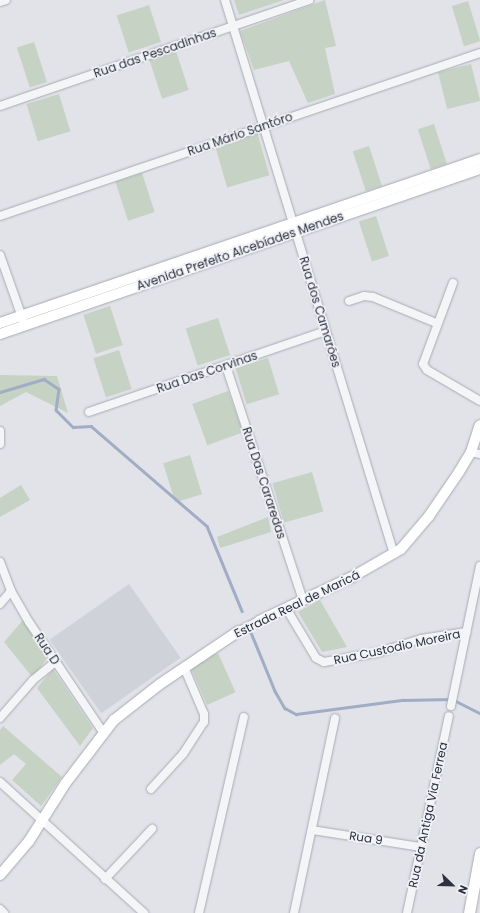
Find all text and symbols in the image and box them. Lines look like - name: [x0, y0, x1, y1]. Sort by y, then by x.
- street label: Rua das Pescadinhas: [92, 25, 218, 81]
- street label: Rua Mário Santóro: [186, 109, 294, 159]
- street label: Avenida Prefeito Alcebíades Mendes: [135, 209, 345, 293]
- street label: Rua dos Camarões: [296, 255, 344, 369]
- street label: Rua Das Corvinas: [155, 348, 259, 396]
- street label: Rua Das Cararedas: [239, 425, 289, 541]
- street label: Estrada Real de Maricá: [232, 567, 362, 641]
- street label: Rua Custodio Moreira: [332, 627, 462, 667]
- street label: Rua D: [31, 631, 63, 667]
- street label: Rua da Antiga Via Ferrea: [406, 741, 450, 889]
- street label: Rua 9: [348, 828, 384, 848]
- north arrow: [432, 865, 472, 905]
- text: N: [454, 883, 472, 897]

